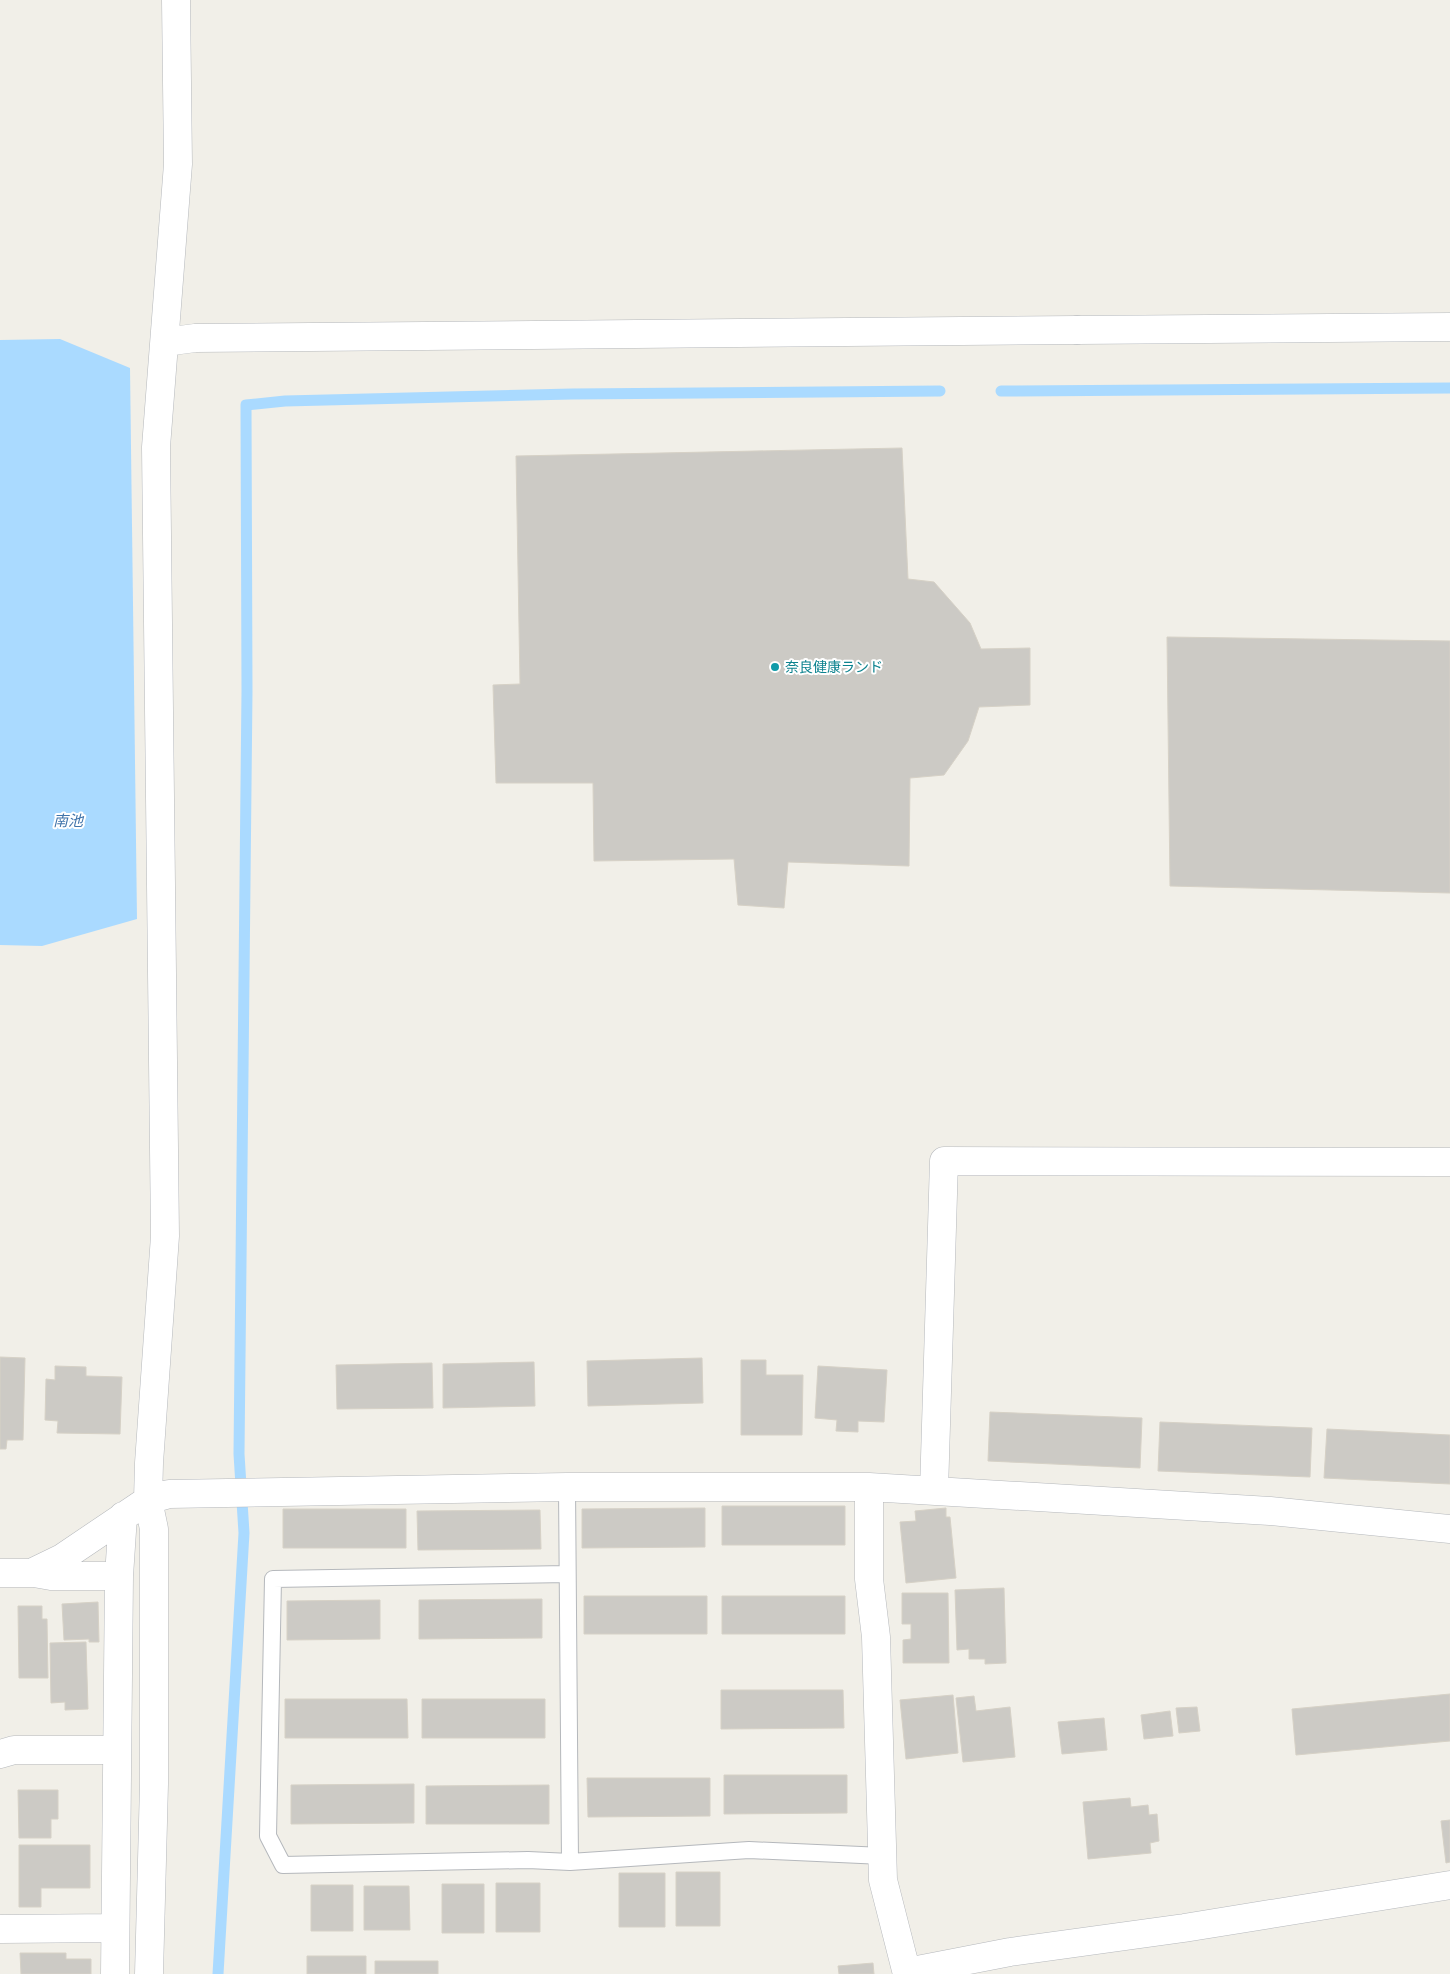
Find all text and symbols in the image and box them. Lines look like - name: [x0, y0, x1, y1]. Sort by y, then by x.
- place label: 奈良健康ランド: [785, 657, 883, 677]
- marker: 奈良健康ランド: [769, 661, 781, 673]
- water label: 南池: [53, 810, 85, 831]

